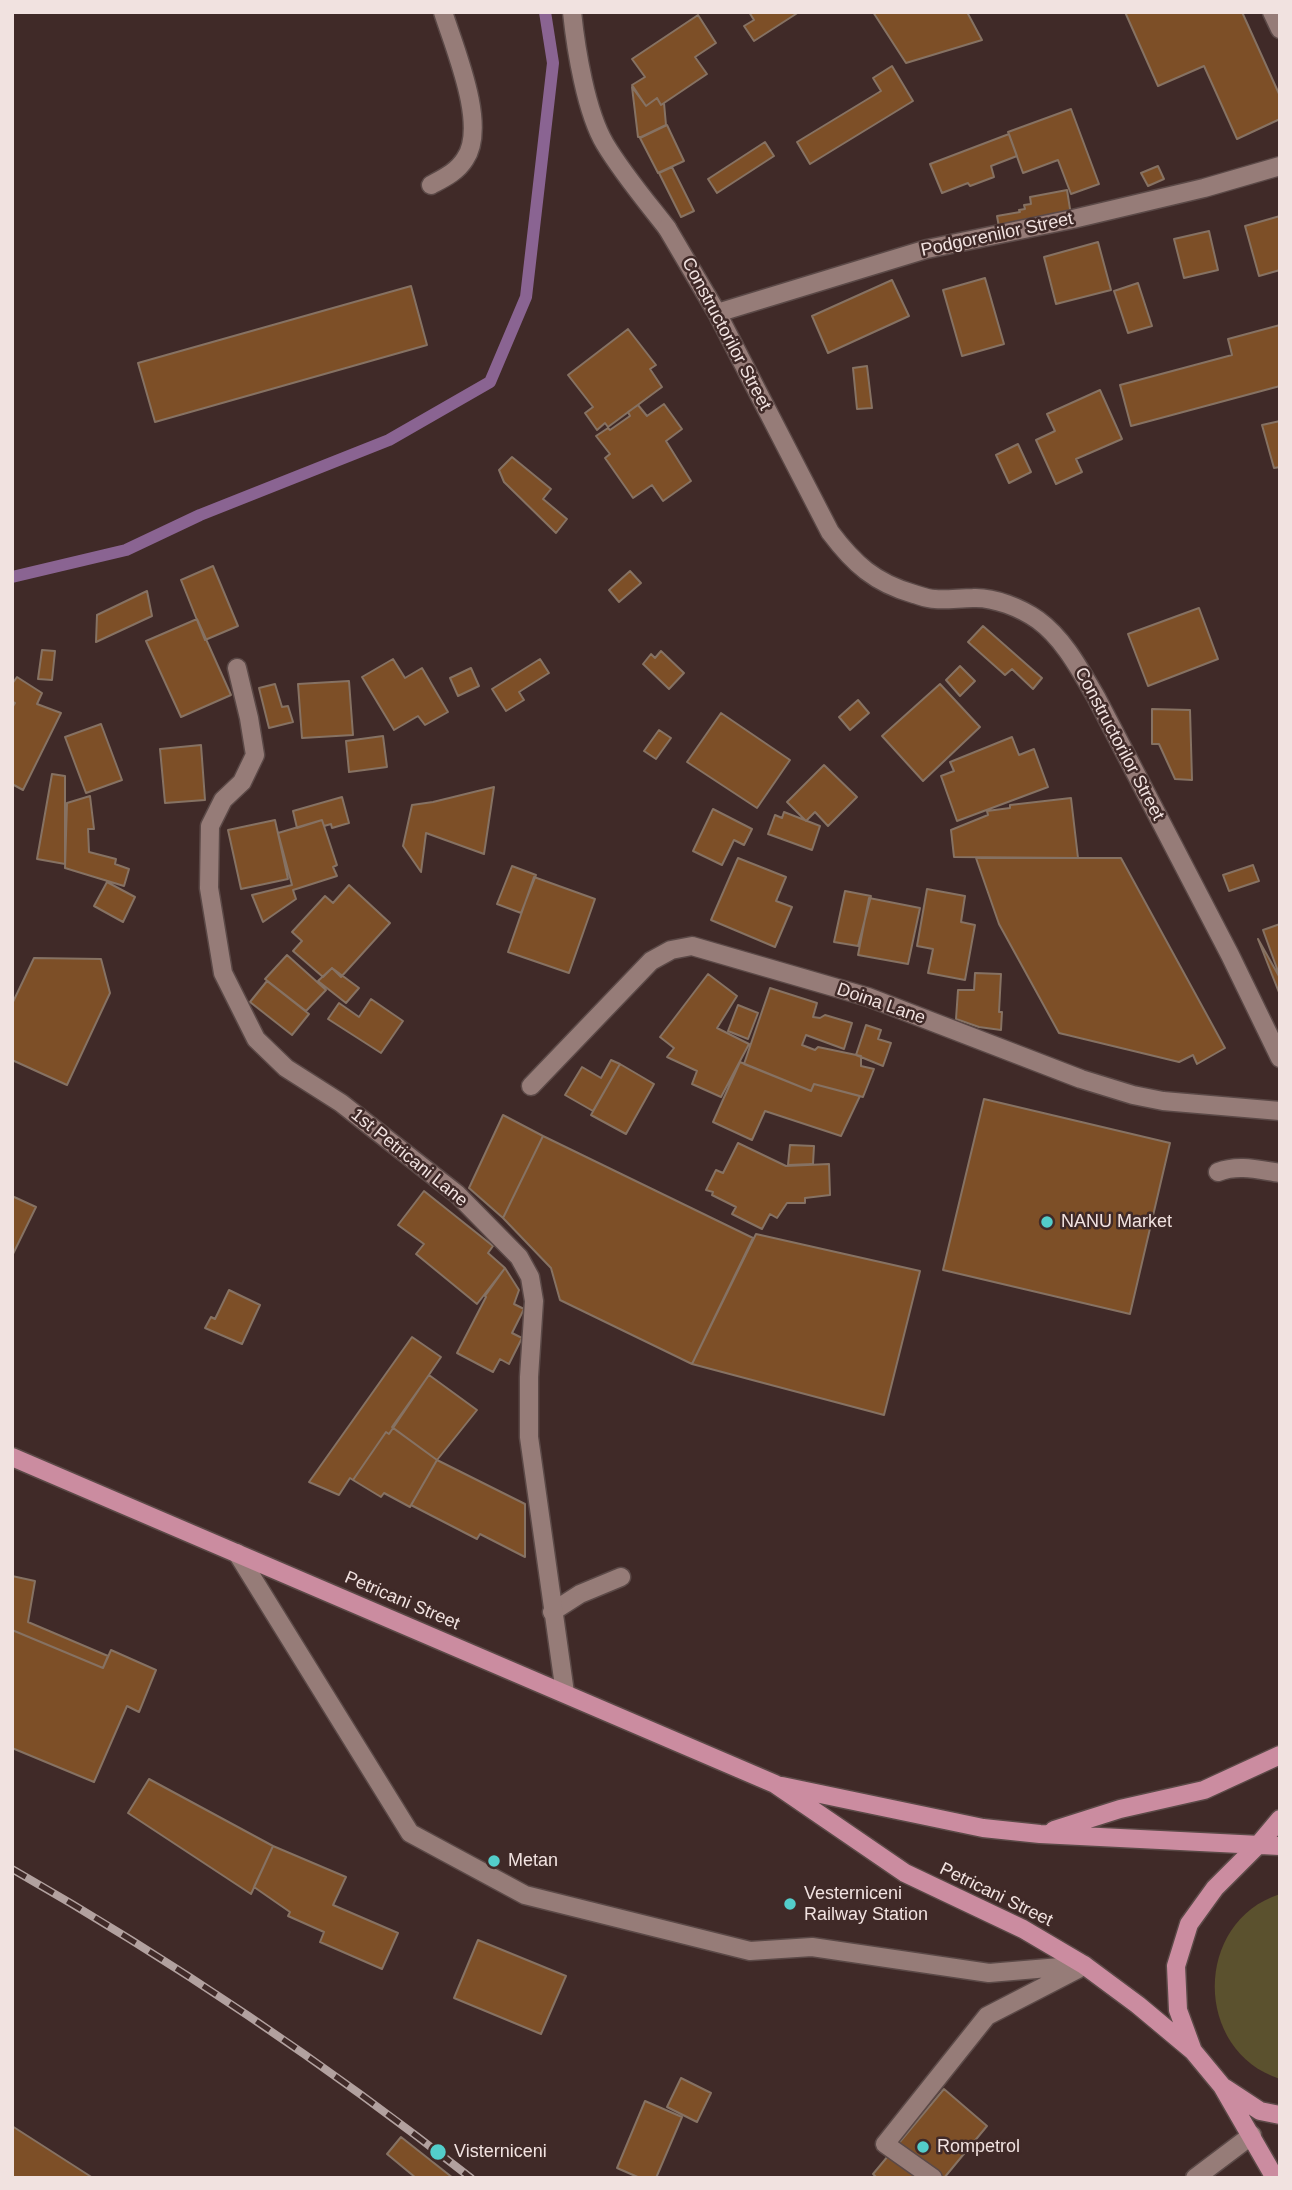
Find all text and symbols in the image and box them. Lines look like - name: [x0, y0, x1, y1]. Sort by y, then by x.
- street label: Podgorenilor Street: [919, 208, 1075, 262]
- street label: Constructorilor Street: [677, 254, 775, 414]
- street label: Constructorilor Street: [1070, 664, 1168, 824]
- street label: Doina Lane: [834, 979, 928, 1029]
- street label: 1st Petricani Lane: [346, 1104, 472, 1212]
- place label: NANU Market: [1061, 1211, 1172, 1233]
- marker: NANU Market: [1039, 1214, 1055, 1230]
- street label: Petricani Street: [341, 1567, 463, 1635]
- place label: Metan: [508, 1850, 558, 1872]
- marker: Metan: [486, 1853, 502, 1869]
- street label: Petricani Street: [936, 1858, 1056, 1932]
- place label: Vesterniceni Railway Station: [804, 1883, 928, 1926]
- marker: Vesterniceni Railway Station: [782, 1896, 798, 1912]
- place label: Rompetrol: [937, 2136, 1020, 2158]
- marker: Rompetrol: [915, 2139, 931, 2155]
- place label: Visterniceni: [454, 2141, 547, 2163]
- marker: Visterniceni: [428, 2142, 448, 2162]

